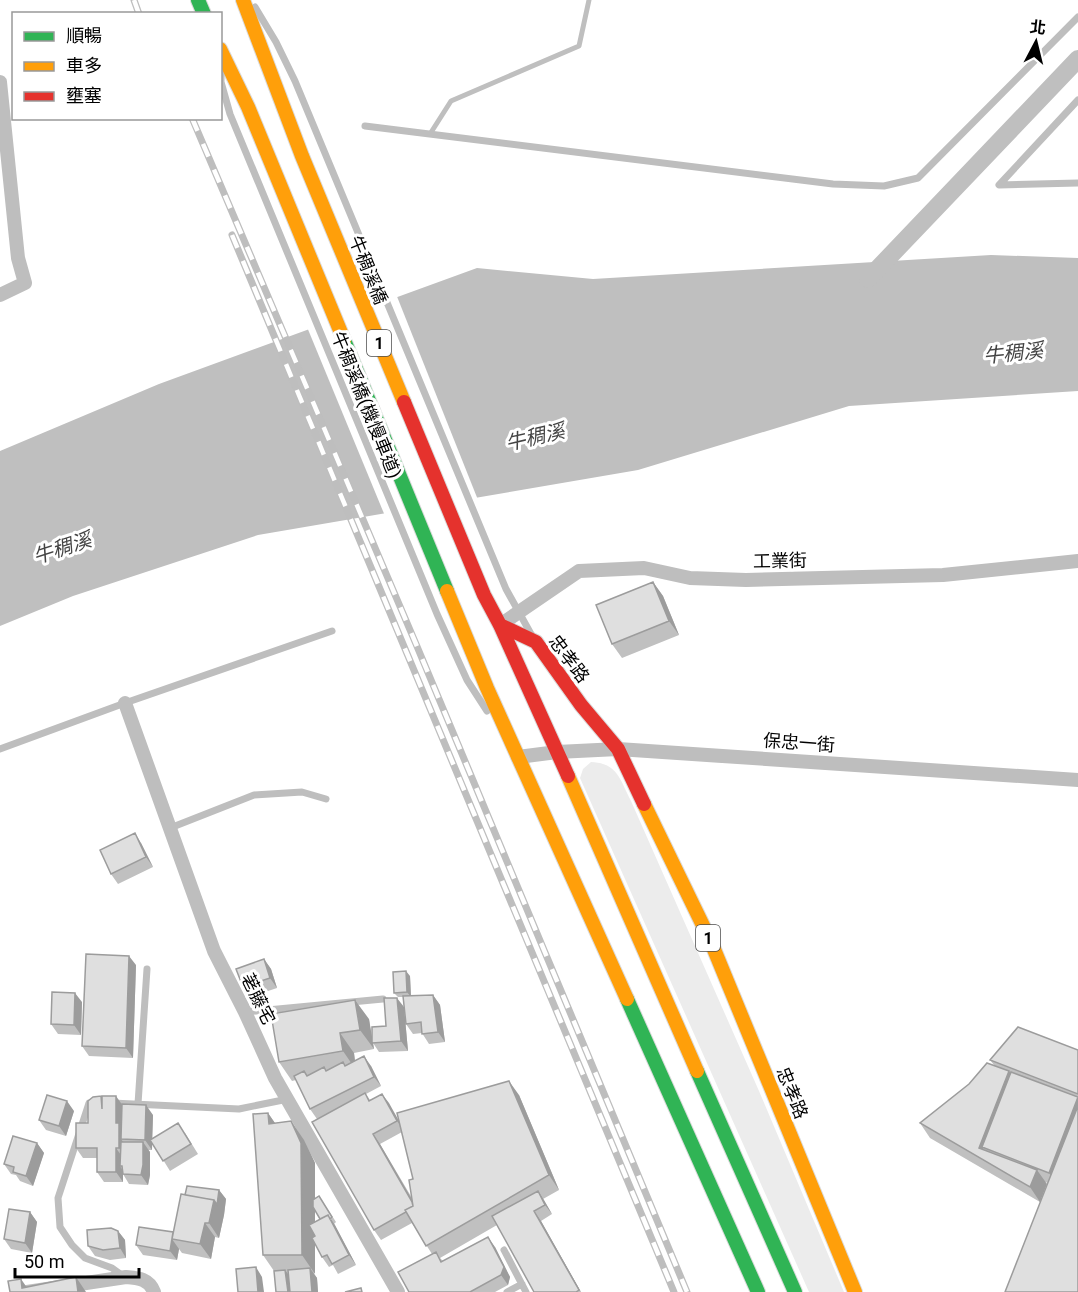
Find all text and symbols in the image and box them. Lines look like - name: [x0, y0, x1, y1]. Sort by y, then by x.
- legend: [12, 12, 222, 120]
- north arrow: [1006, 12, 1066, 72]
- text: 北: [1029, 17, 1047, 38]
- text: 順暢: [66, 25, 102, 46]
- text: 車多: [66, 55, 102, 76]
- text: 壅塞: [66, 85, 102, 106]
- street label: 牛稠溪橋: [345, 233, 392, 307]
- street label: 牛稠溪橋(機慢車道): [326, 328, 406, 482]
- road number: 1: [367, 330, 391, 356]
- water label: 牛稠溪: [982, 338, 1047, 368]
- water label: 牛稠溪: [503, 418, 570, 455]
- water label: 牛稠溪: [30, 526, 97, 569]
- street label: 工業街: [753, 550, 807, 571]
- street label: 忠孝路: [545, 631, 594, 687]
- street label: 保忠一街: [762, 730, 836, 755]
- road number: 1: [696, 925, 720, 951]
- street label: 荖藤宅: [237, 970, 280, 1028]
- street label: 忠孝路: [773, 1064, 812, 1122]
- scale bar: [15, 1241, 140, 1279]
- text: 50 m: [24, 1251, 64, 1272]

